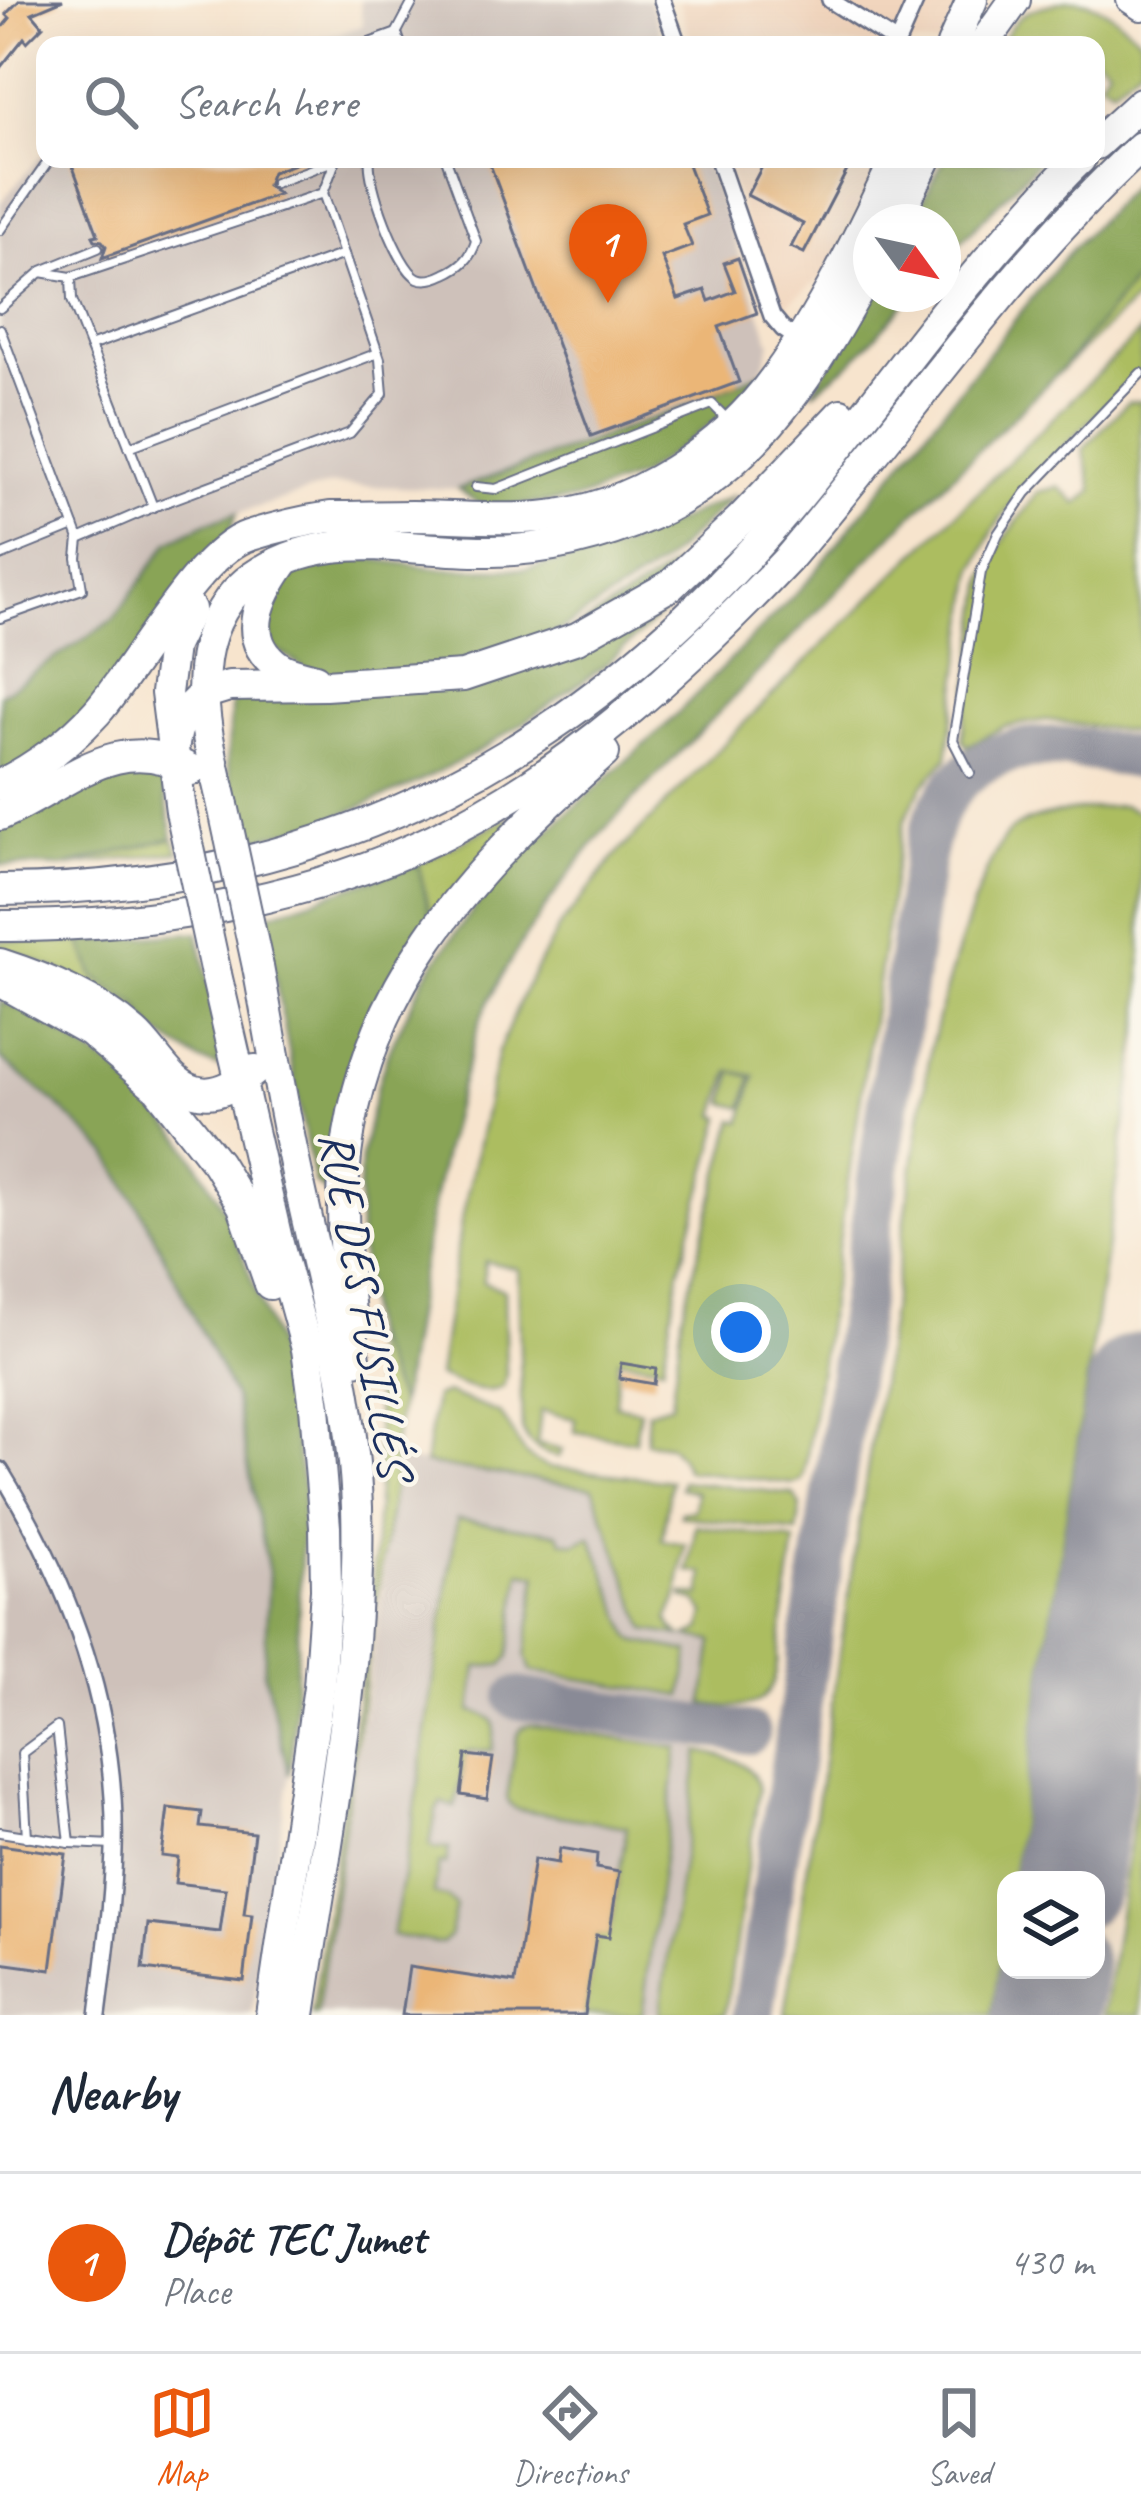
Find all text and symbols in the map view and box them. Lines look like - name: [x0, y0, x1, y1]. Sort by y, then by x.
- search box: [36, 36, 1105, 168]
- icon: search: [78, 69, 144, 135]
- text: Search here: [174, 74, 357, 131]
- pin: 1: [569, 204, 647, 303]
- north arrow: [853, 204, 961, 312]
- street label: RUE DES FUSILLÉS: [306, 1127, 427, 1490]
- your location: [711, 1302, 771, 1362]
- map controls: [997, 1871, 1105, 1979]
- button: layers: [997, 1871, 1105, 1979]
- text: Nearby: [48, 2061, 176, 2125]
- text: Dépôt TEC Jumet: [162, 2210, 425, 2267]
- text: 1: [78, 2238, 96, 2287]
- text: 430 m: [1009, 2238, 1093, 2287]
- text: Place: [162, 2267, 230, 2316]
- tab: Map: [149, 2380, 215, 2494]
- tab: Directions: [513, 2380, 628, 2494]
- tab: Saved: [926, 2380, 992, 2494]

